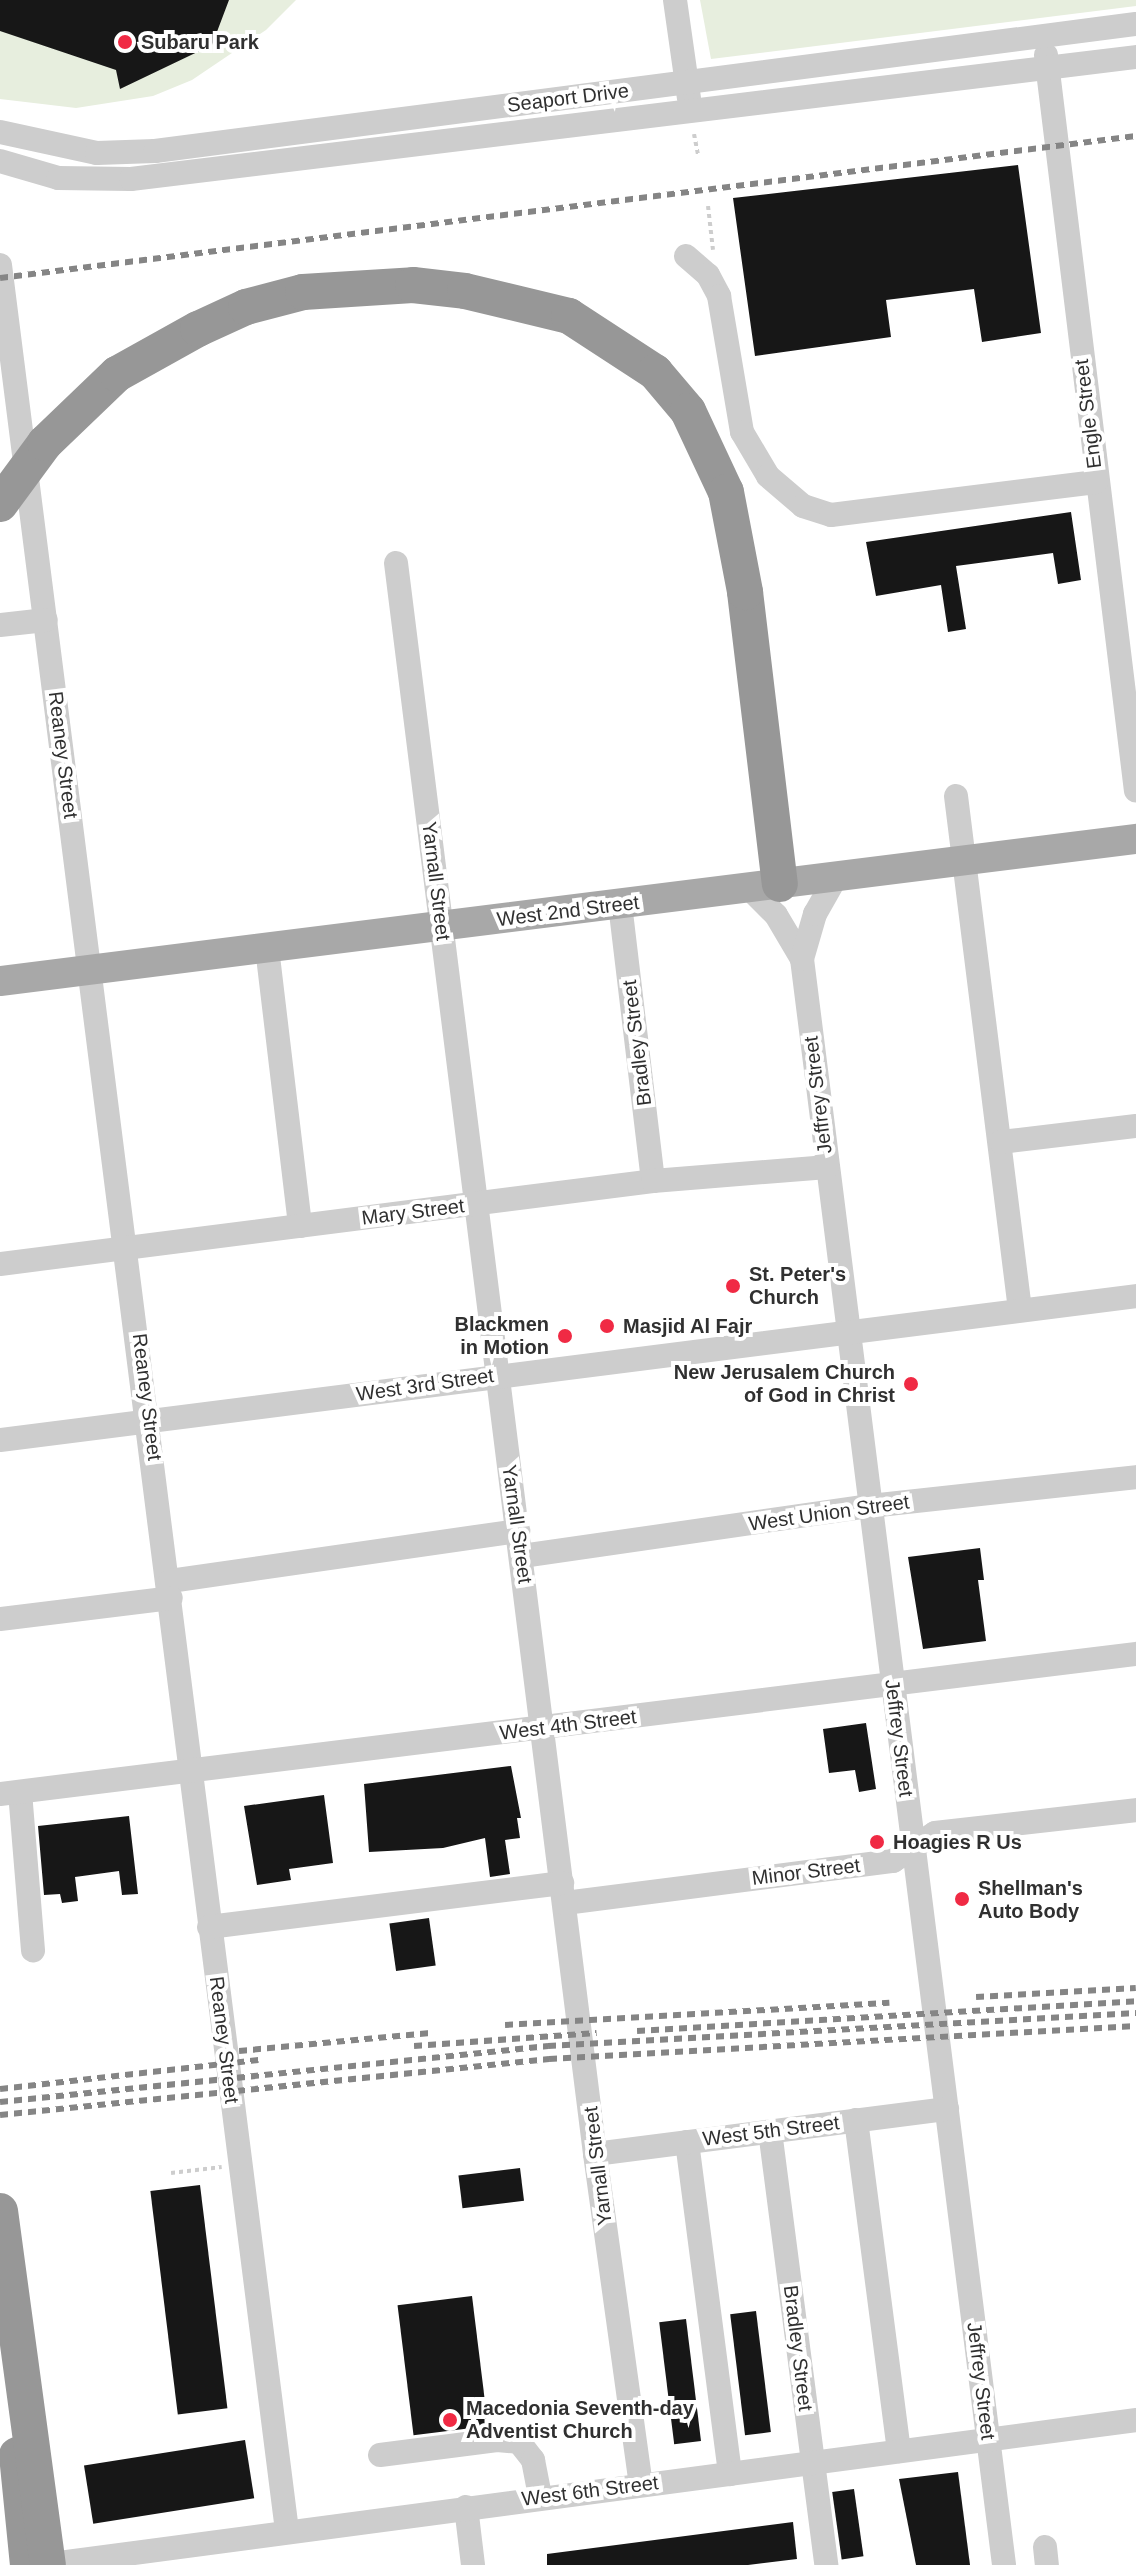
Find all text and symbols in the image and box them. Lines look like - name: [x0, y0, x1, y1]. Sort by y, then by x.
- place label: Subaru Park: [141, 30, 259, 54]
- marker: Subaru Park: [116, 33, 134, 51]
- street label: Seaport Drive: [506, 79, 630, 117]
- street label: Engle Street: [1069, 358, 1107, 470]
- street label: Reaney Street: [43, 690, 83, 820]
- street label: Yarnall Street: [417, 820, 455, 942]
- street label: West 2nd Street: [496, 890, 640, 932]
- street label: Bradley Street: [617, 979, 657, 1107]
- street label: Jeffrey Street: [799, 1035, 837, 1155]
- street label: Mary Street: [360, 1194, 466, 1230]
- place label: St. Peter's Church: [749, 1262, 846, 1309]
- marker: St. Peter's Church: [724, 1277, 742, 1295]
- place label: Blackmen in Motion: [455, 1312, 549, 1359]
- place label: Masjid Al Fajr: [623, 1314, 753, 1338]
- marker: Masjid Al Fajr: [598, 1317, 616, 1335]
- marker: Blackmen in Motion: [556, 1327, 574, 1345]
- street label: Reaney Street: [127, 1332, 167, 1462]
- place label: New Jerusalem Church of God in Christ: [674, 1360, 895, 1407]
- street label: West 3rd Street: [355, 1363, 495, 1407]
- marker: New Jerusalem Church of God in Christ: [902, 1375, 920, 1393]
- street label: Yarnall Street: [497, 1463, 537, 1585]
- street label: West Union Street: [747, 1490, 911, 1536]
- street label: Jeffrey Street: [880, 1678, 918, 1798]
- street label: West 4th Street: [498, 1705, 638, 1745]
- place label: Hoagies R Us: [893, 1830, 1022, 1854]
- marker: Hoagies R Us: [868, 1833, 886, 1851]
- street label: Minor Street: [750, 1853, 862, 1891]
- place label: Shellman's Auto Body: [978, 1876, 1083, 1923]
- marker: Shellman's Auto Body: [953, 1890, 971, 1908]
- street label: Reaney Street: [204, 1975, 244, 2105]
- street label: Yarnall Street: [579, 2105, 617, 2227]
- street label: West 5th Street: [701, 2111, 841, 2151]
- street label: Bradley Street: [778, 2284, 818, 2412]
- street label: Jeffrey Street: [962, 2321, 1000, 2441]
- place label: Macedonia Seventh-day Adventist Church: [466, 2396, 694, 2443]
- marker: Macedonia Seventh-day Adventist Church: [441, 2411, 459, 2429]
- street label: West 6th Street: [520, 2471, 660, 2511]

